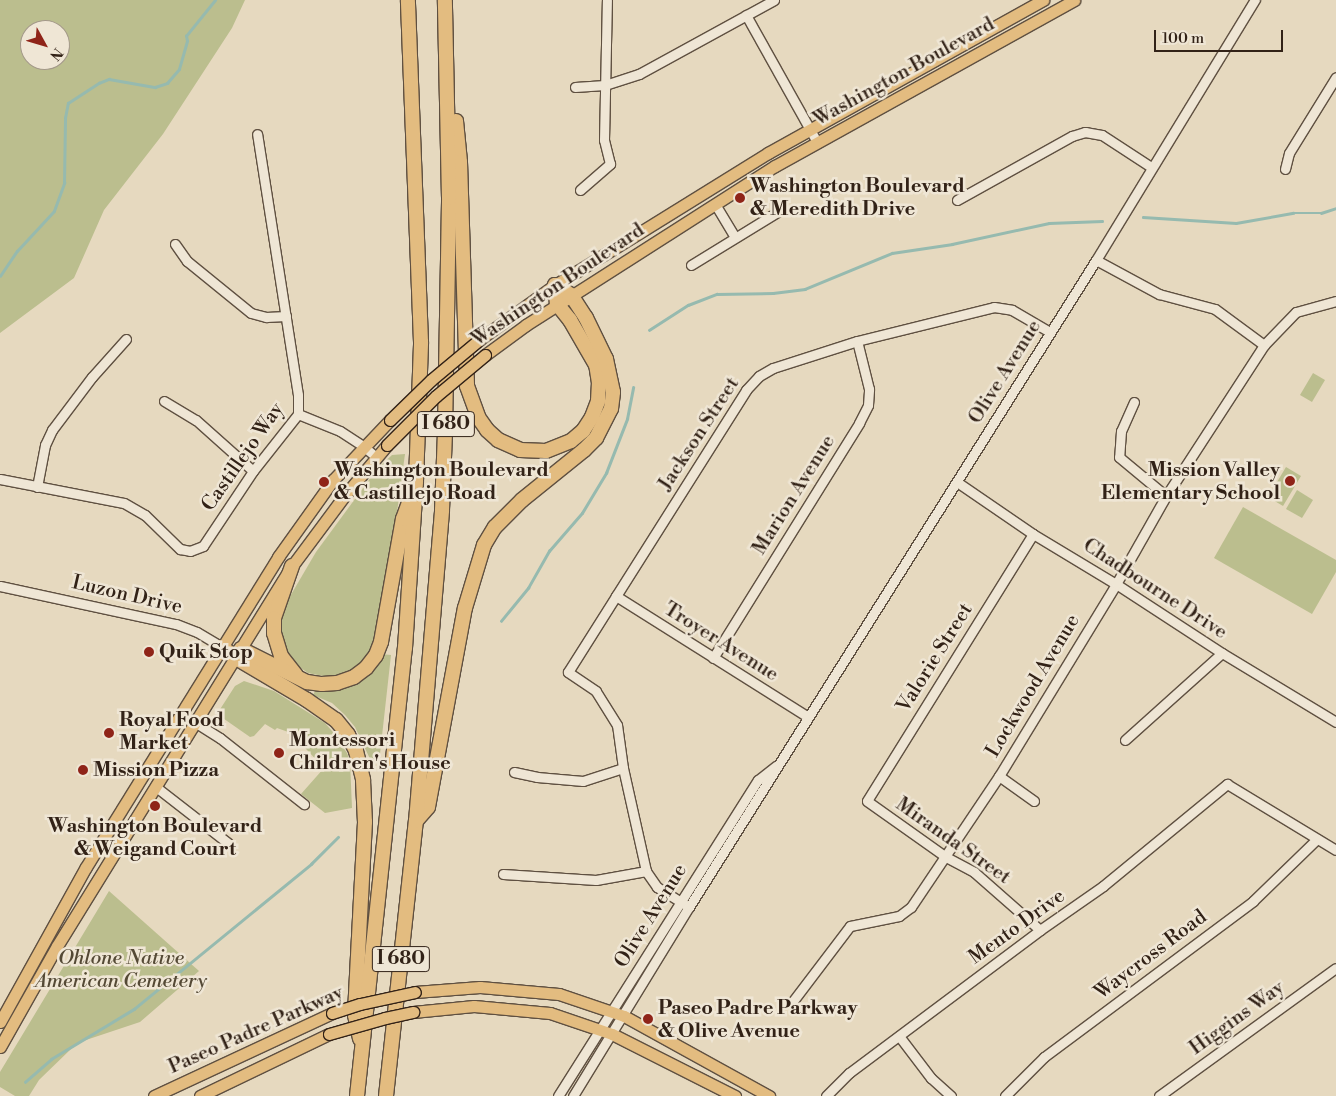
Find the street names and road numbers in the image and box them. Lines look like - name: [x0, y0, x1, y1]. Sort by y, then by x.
- street label: Washington Boulevard: [809, 12, 999, 132]
- street label: Washington Boulevard: [467, 218, 649, 352]
- street label: Olive Avenue: [964, 316, 1046, 428]
- street label: Jackson Street: [653, 373, 745, 495]
- street label: Castillejo Way: [197, 398, 289, 516]
- road number: I 680: [416, 408, 476, 440]
- street label: Marion Avenue: [748, 431, 840, 559]
- street label: Chadbourne Drive: [1078, 533, 1232, 645]
- street label: Luzon Drive: [70, 571, 184, 619]
- street label: Troyer Avenue: [659, 597, 783, 687]
- street label: Valorie Street: [892, 599, 978, 717]
- street label: Lockwood Avenue: [981, 610, 1085, 762]
- street label: Miranda Street: [891, 793, 1015, 889]
- street label: Olive Avenue: [610, 860, 692, 972]
- street label: Mento Drive: [964, 884, 1070, 970]
- street label: Waycross Road: [1090, 905, 1212, 1005]
- road number: I 680: [371, 942, 431, 976]
- street label: Higgins Way: [1185, 976, 1289, 1060]
- street label: Paseo Padre Parkway: [165, 981, 347, 1079]

